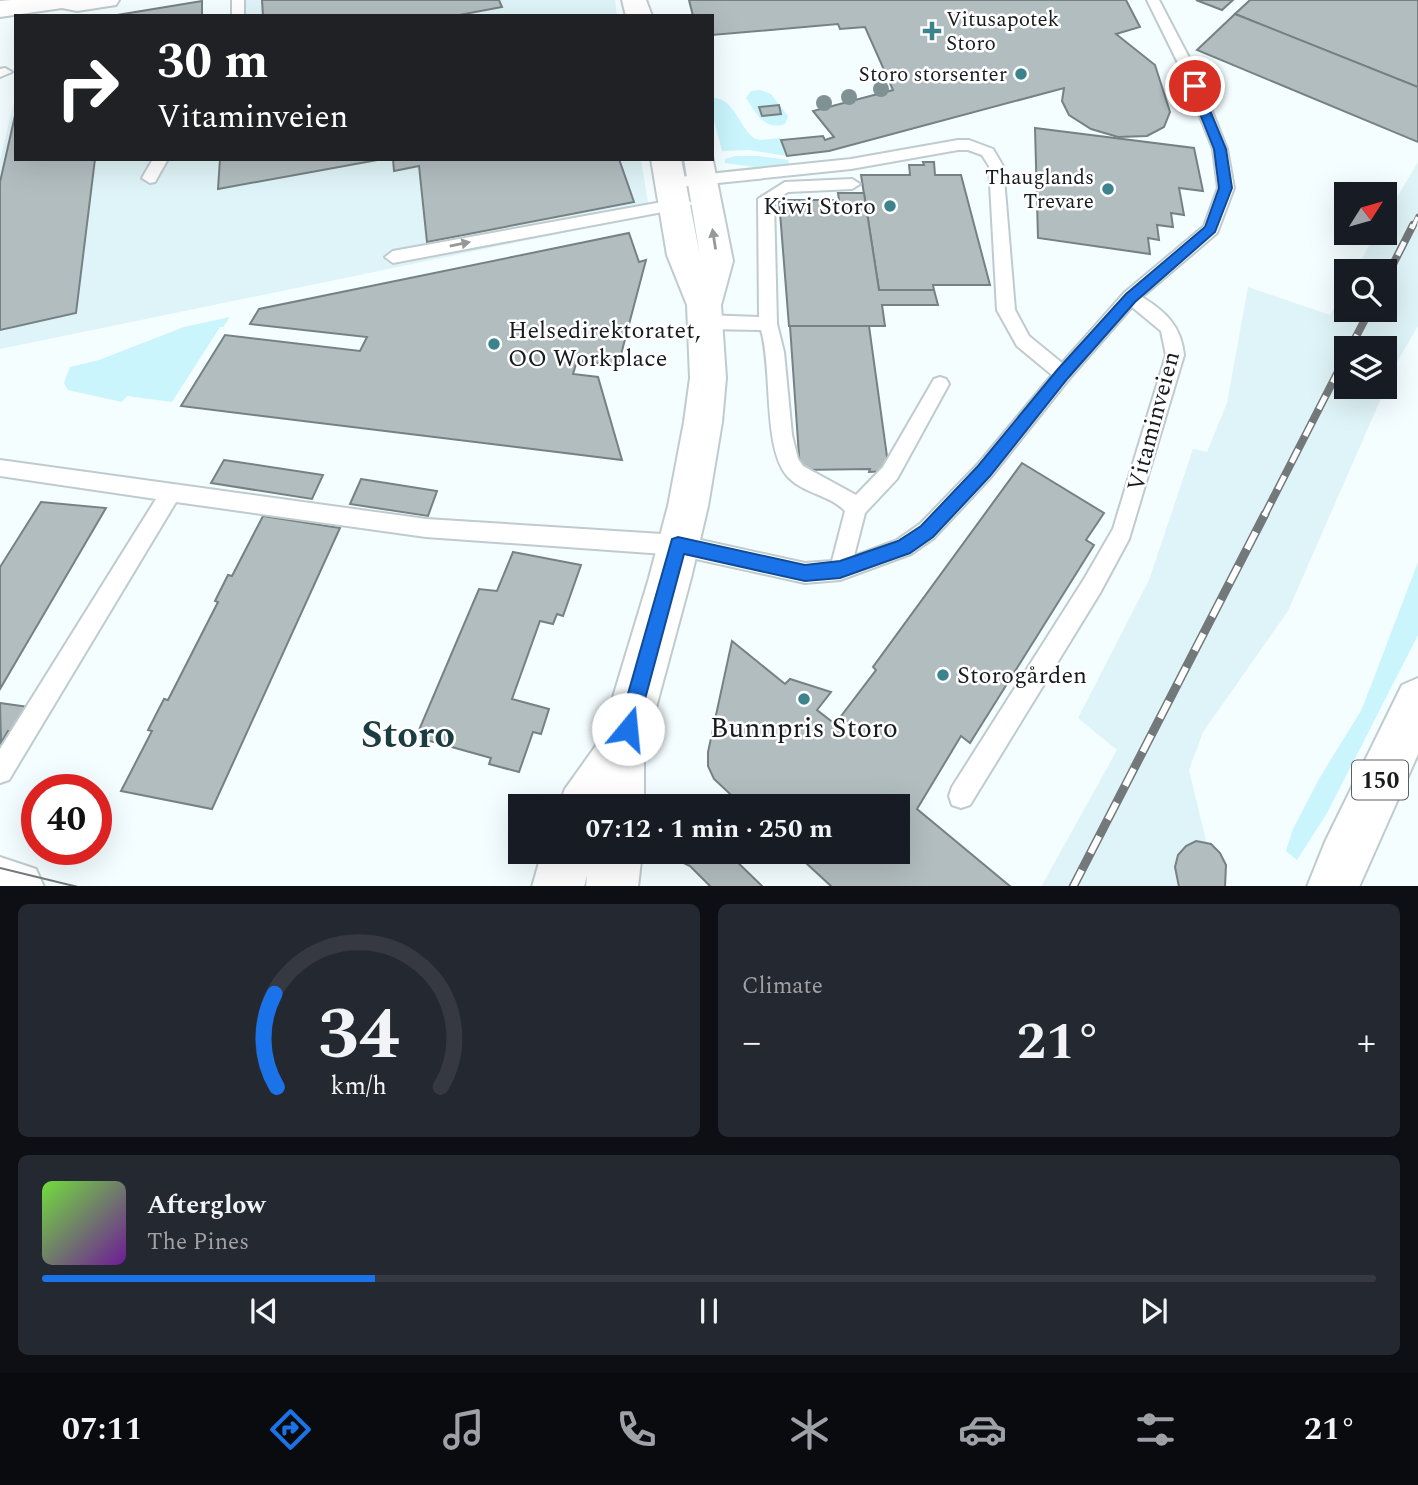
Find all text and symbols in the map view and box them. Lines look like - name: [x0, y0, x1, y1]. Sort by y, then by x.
- place label: Vitusapotek Storo: [946, 4, 1060, 60]
- marker: Vitusapotek Storo: [924, 23, 940, 39]
- text: 30 m: [157, 25, 268, 100]
- icon: right: [42, 42, 133, 133]
- pin: [1165, 56, 1225, 116]
- place label: Storo storsenter: [859, 59, 1007, 91]
- marker: Storo storsenter: [1013, 66, 1029, 82]
- icon: arrive: [1176, 67, 1214, 105]
- text: Vitaminveien: [157, 93, 348, 142]
- place label: Thauglands Trevare: [985, 162, 1094, 218]
- marker: Thauglands Trevare: [1100, 181, 1116, 197]
- north arrow: [1334, 182, 1396, 245]
- map controls: [1334, 182, 1397, 399]
- place label: Kiwi Storo: [763, 189, 876, 225]
- marker: Kiwi Storo: [882, 198, 898, 214]
- one-way arrow: [708, 228, 719, 250]
- one-way arrow: [449, 238, 471, 249]
- button: search: [1334, 259, 1397, 322]
- place label: Helsedirektoratet, OO Workplace: [508, 313, 701, 377]
- marker: Helsedirektoratet, OO Workplace: [486, 336, 502, 352]
- button: layers: [1334, 336, 1397, 399]
- street label: Vitaminveien: [1118, 347, 1190, 495]
- place label: Storogården: [957, 658, 1087, 694]
- marker: Storogården: [935, 667, 951, 683]
- marker: Bunnpris Storo: [796, 691, 812, 707]
- position arrow: [591, 692, 665, 766]
- district label: Storo: [361, 707, 455, 765]
- place label: Bunnpris Storo: [710, 707, 898, 750]
- road number: 150: [1352, 760, 1408, 800]
- speed limit sign: 40: [21, 774, 112, 865]
- text: 07:12 · 1 min · 250 m: [585, 809, 833, 849]
- text: Climate: [742, 969, 823, 1004]
- text: 34: [318, 980, 400, 1091]
- text: 21°: [1017, 1003, 1101, 1082]
- text: −: [742, 1014, 761, 1072]
- text: +: [1357, 1014, 1376, 1072]
- text: km/h: [331, 1067, 387, 1105]
- text: Afterglow: [147, 1185, 266, 1225]
- text: The Pines: [147, 1225, 249, 1260]
- icon: previous: [245, 1292, 283, 1330]
- icon: pause: [690, 1292, 728, 1330]
- icon: next: [1135, 1292, 1173, 1330]
- text: 07:11: [62, 1405, 142, 1454]
- icon: directions: [266, 1405, 315, 1454]
- icon: music: [439, 1405, 488, 1454]
- icon: phone: [612, 1405, 661, 1454]
- icon: climate: [785, 1405, 834, 1454]
- icon: car: [958, 1405, 1007, 1454]
- icon: filters: [1131, 1405, 1180, 1454]
- text: 21°: [1304, 1405, 1356, 1454]

